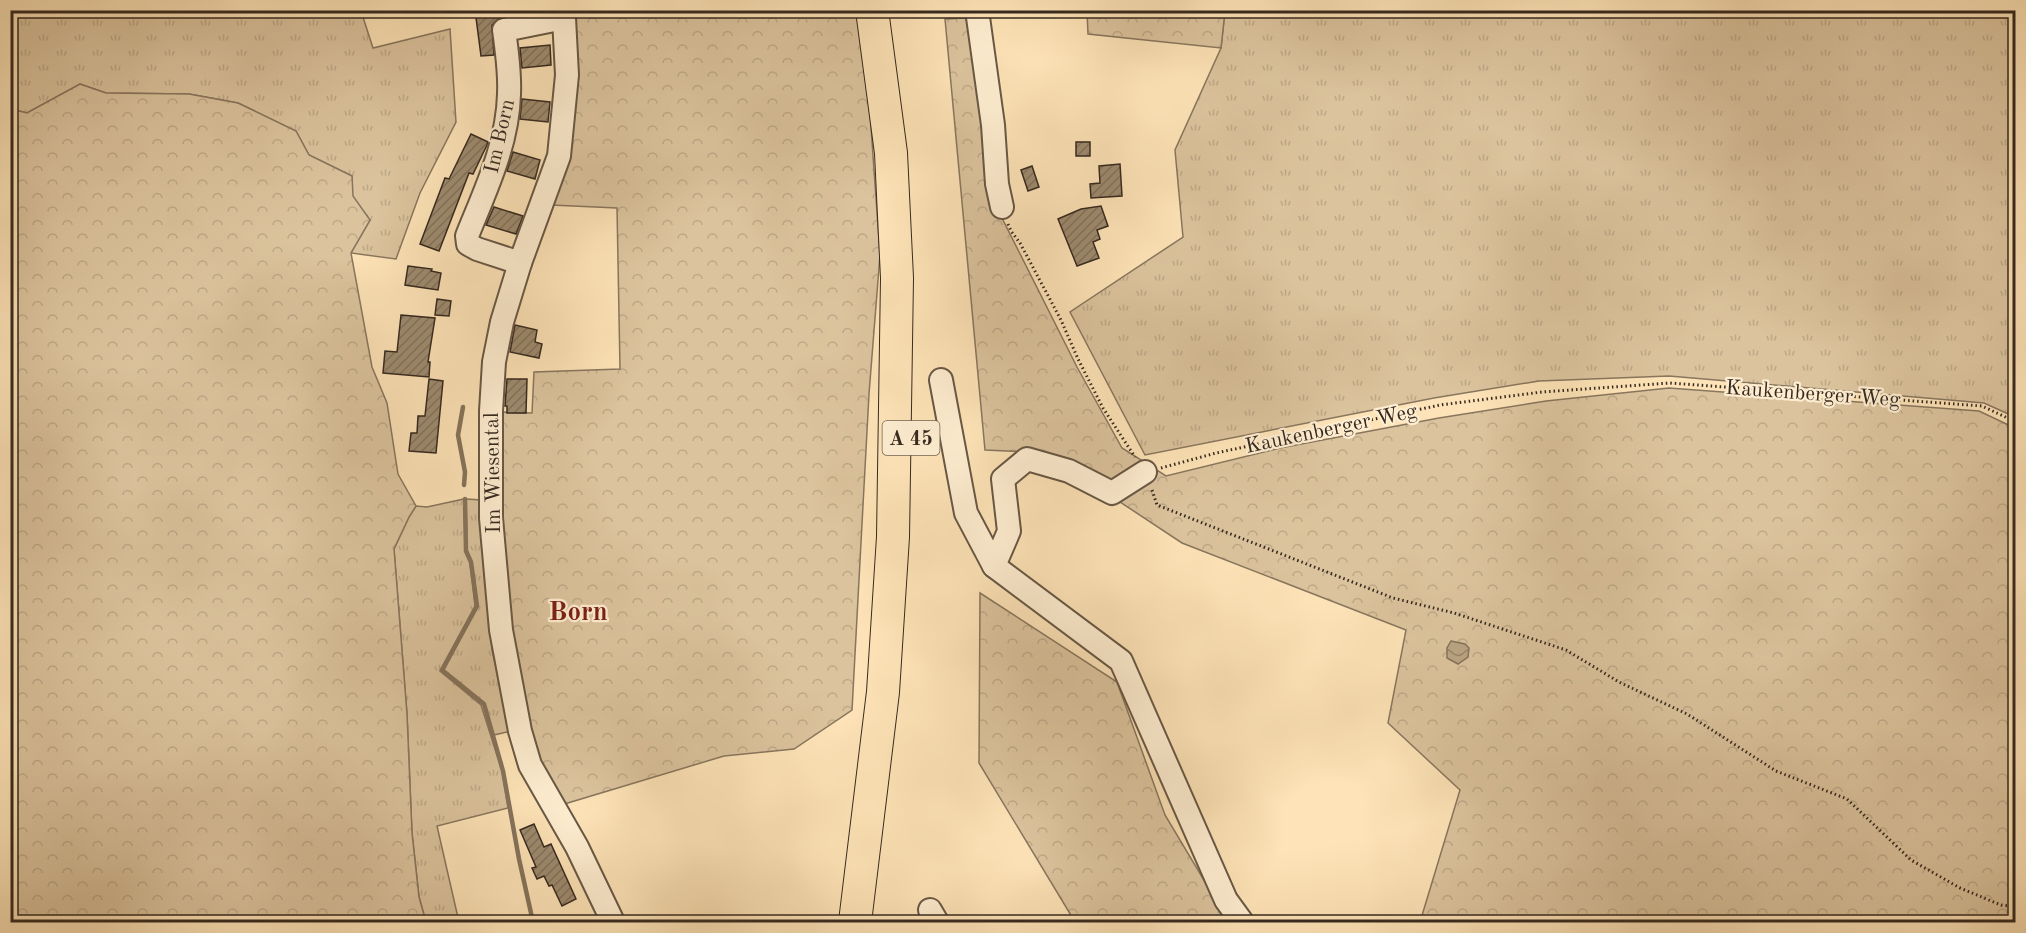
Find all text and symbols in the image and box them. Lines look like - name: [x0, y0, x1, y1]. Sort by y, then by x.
- street label: Im Born: [482, 97, 519, 176]
- street label: Kaukenberger Weg: [1725, 378, 1902, 411]
- street label: Kaukenberger Weg: [1243, 401, 1420, 458]
- street label: Im Wiesental: [482, 412, 505, 534]
- road number: A 45: [882, 421, 940, 455]
- district label: Born: [548, 599, 608, 626]

